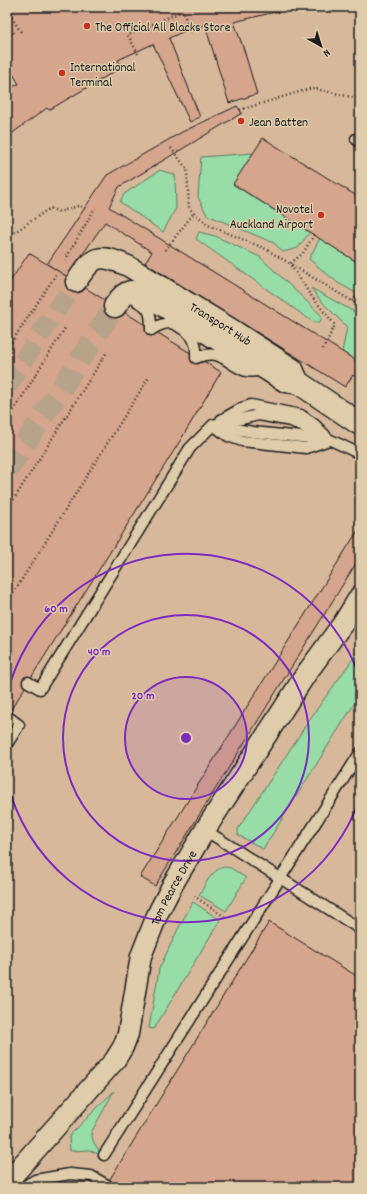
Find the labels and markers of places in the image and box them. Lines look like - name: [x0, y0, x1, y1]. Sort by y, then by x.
- place label: The Official All Blacks Store: [95, 19, 231, 38]
- marker: The Official All Blacks Store: [82, 21, 92, 31]
- place label: International Terminal: [70, 59, 136, 93]
- marker: International Terminal: [57, 68, 67, 78]
- place label: Jean Batten: [249, 114, 308, 133]
- marker: Jean Batten: [236, 116, 246, 126]
- place label: Novotel Auckland Airport: [230, 201, 313, 235]
- marker: Novotel Auckland Airport: [316, 210, 326, 220]
- centre of rings: [179, 731, 193, 745]

